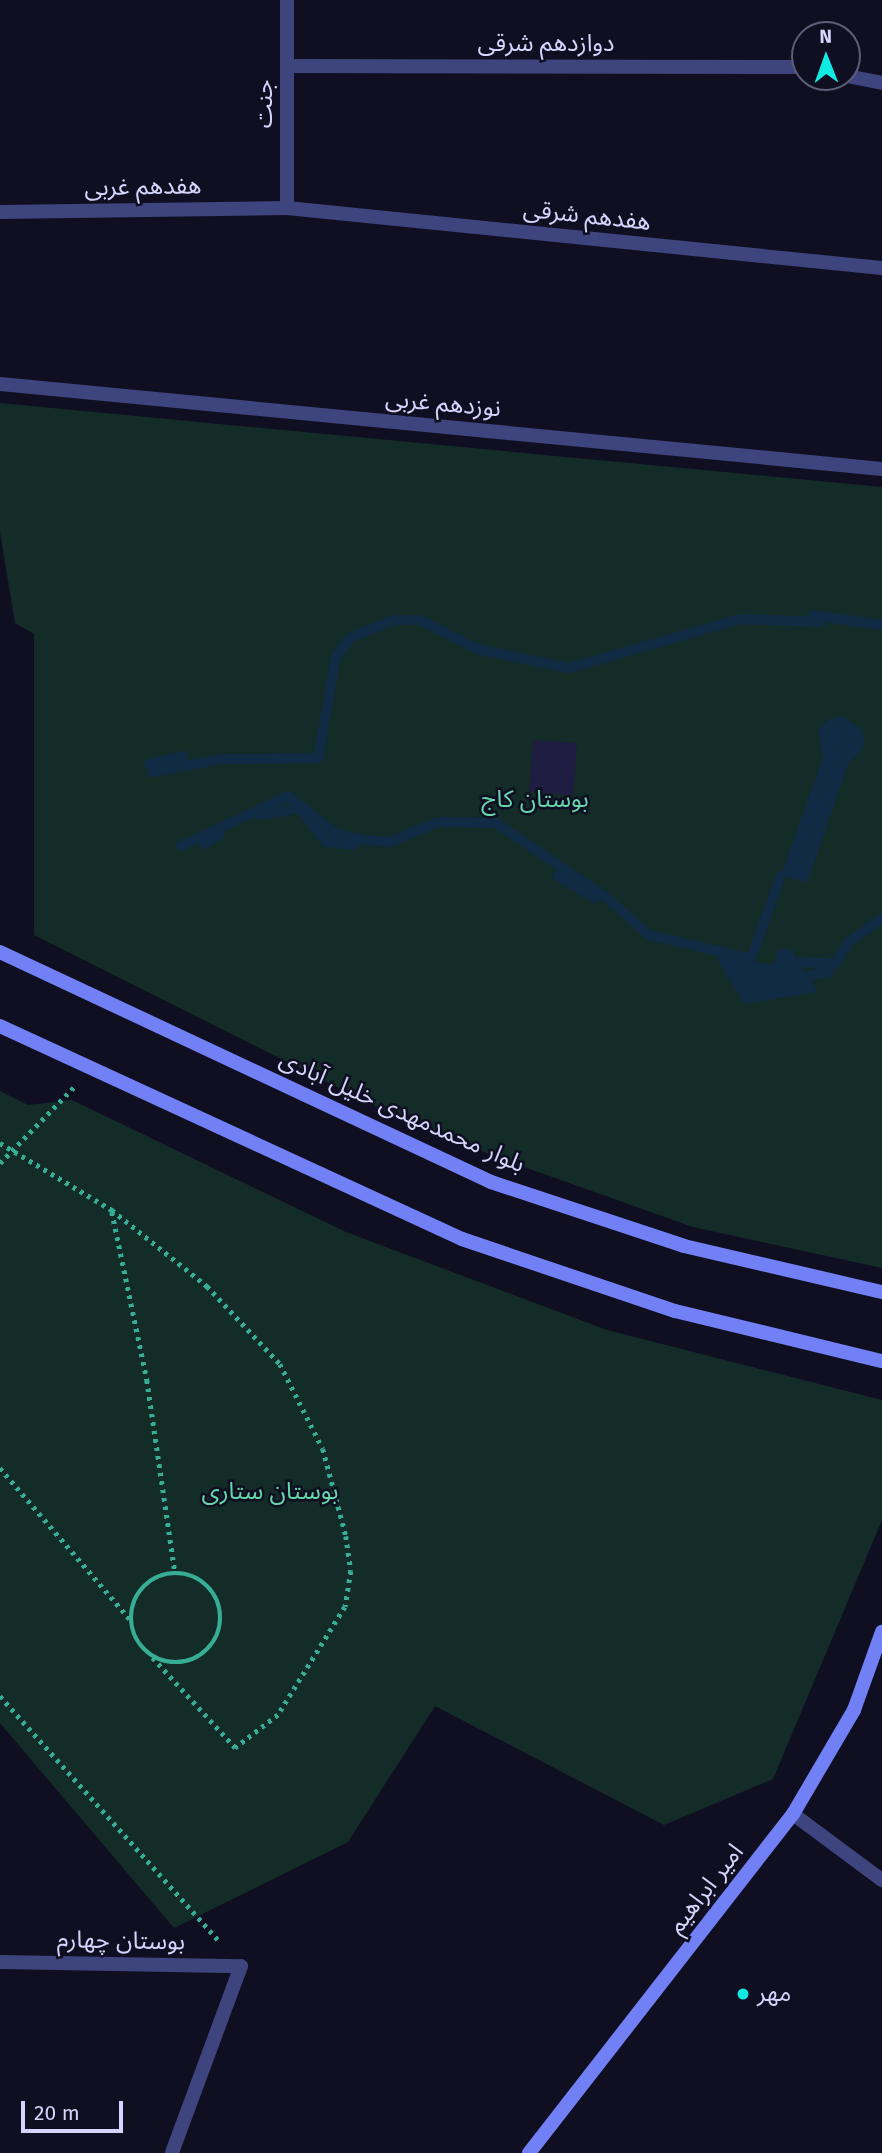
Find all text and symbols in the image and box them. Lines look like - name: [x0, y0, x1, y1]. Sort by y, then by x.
- north arrow: [791, 21, 861, 91]
- text: N: [819, 25, 832, 48]
- street label: دوازدهم شرقی: [477, 30, 615, 58]
- street label: جنت: [251, 80, 279, 128]
- street label: هفدهم غربی: [84, 172, 202, 202]
- street label: هفدهم شرقی: [522, 195, 652, 237]
- street label: نوزدهم غربی: [384, 385, 502, 423]
- park label: بوستان کاج: [481, 786, 589, 814]
- street label: بلوار محمدمهدی خلیل آبادی: [275, 1045, 529, 1179]
- park label: بوستان ستاری: [201, 1478, 339, 1506]
- street label: امیر ابراهیم: [662, 1838, 750, 1940]
- street label: بوستان چهارم: [57, 1925, 185, 1957]
- place label: مهر: [757, 1980, 791, 2008]
- marker: مهر: [735, 1986, 751, 2002]
- scale bar: [24, 2086, 126, 2130]
- text: 20 m: [34, 2100, 80, 2126]

